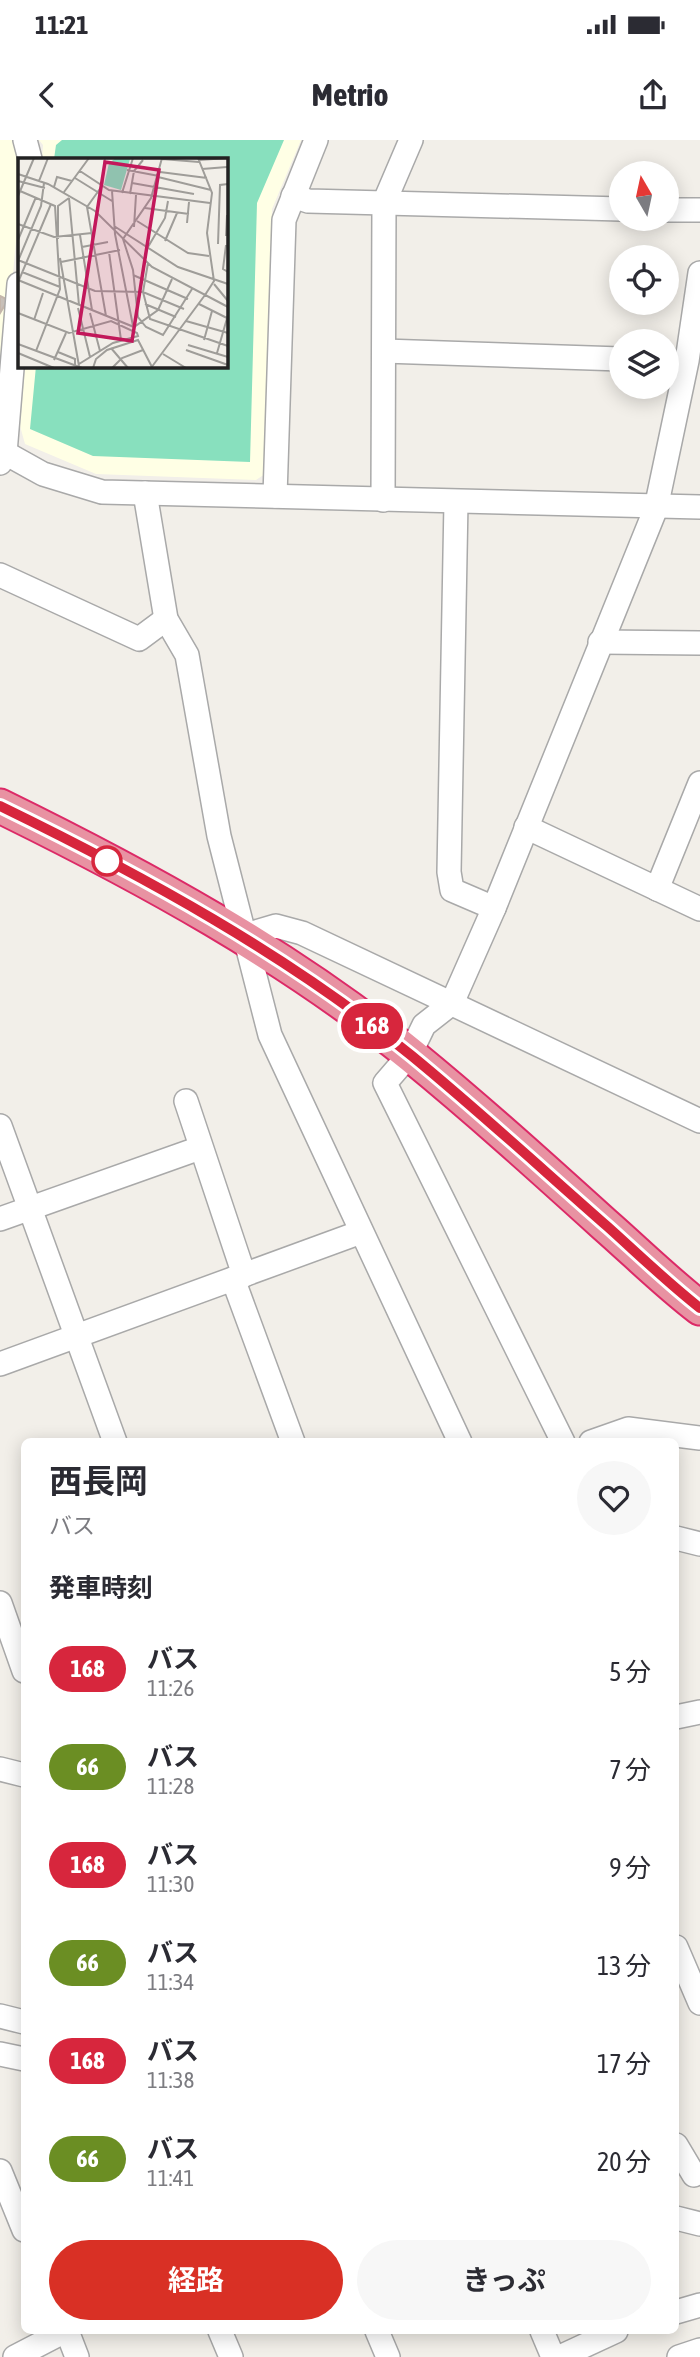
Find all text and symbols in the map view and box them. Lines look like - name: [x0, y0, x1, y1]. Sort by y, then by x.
- text: 11:21: [35, 10, 89, 40]
- icon: back: [28, 76, 66, 114]
- text: Metrio: [311, 76, 389, 113]
- icon: share: [634, 76, 672, 114]
- inset map: [18, 158, 228, 368]
- north arrow: [609, 161, 679, 231]
- map controls: [609, 161, 679, 399]
- button: locate: [609, 245, 679, 315]
- button: layers: [609, 329, 679, 399]
- unlabelled marker: [92, 846, 122, 876]
- line badge: 168: [332, 1003, 412, 1049]
- text: 168: [355, 1012, 389, 1039]
- button: heart: [577, 1461, 651, 1535]
- text: 西長岡: [49, 1462, 148, 1500]
- text: バス: [49, 1513, 95, 1539]
- text: 発車時刻: [49, 1573, 153, 1603]
- text: バス: [147, 1644, 199, 1674]
- text: 168: [71, 1655, 104, 1682]
- text: 5 分: [609, 1657, 651, 1687]
- text: 11:26: [147, 1675, 194, 1701]
- text: バス: [147, 1742, 199, 1772]
- text: 66: [76, 1753, 99, 1780]
- text: 7 分: [609, 1755, 651, 1785]
- text: 11:28: [147, 1773, 194, 1799]
- text: バス: [147, 1840, 199, 1870]
- text: 168: [71, 1851, 104, 1878]
- text: 9 分: [609, 1853, 651, 1883]
- text: 11:30: [147, 1871, 194, 1897]
- text: バス: [147, 1938, 199, 1968]
- text: 66: [76, 1949, 99, 1976]
- text: 13 分: [597, 1951, 651, 1981]
- text: 11:34: [147, 1969, 194, 1995]
- text: バス: [147, 2036, 199, 2066]
- text: 168: [71, 2047, 104, 2074]
- text: 17 分: [597, 2049, 651, 2079]
- text: 11:38: [147, 2067, 194, 2093]
- text: バス: [147, 2134, 199, 2164]
- text: 66: [76, 2145, 99, 2172]
- text: 20 分: [597, 2147, 651, 2177]
- text: 11:41: [147, 2165, 194, 2191]
- button: 経路: [49, 2240, 343, 2320]
- button: きっぷ: [357, 2240, 651, 2320]

